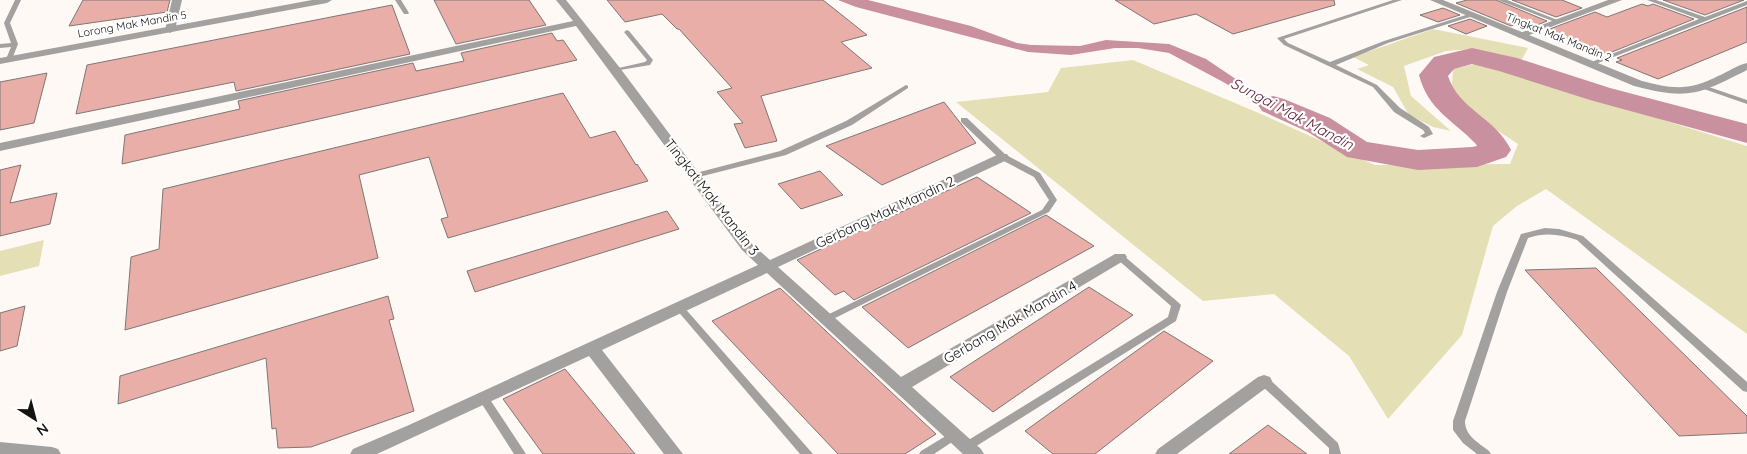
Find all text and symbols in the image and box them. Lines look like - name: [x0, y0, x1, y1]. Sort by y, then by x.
- street label: Lorong Mak Mandin 5: [76, 8, 188, 40]
- street label: Tingkat Mak Mandin 2: [1504, 9, 1614, 65]
- water label: Sungai Mak Mandin: [1228, 73, 1357, 154]
- street label: Tingkat Mak Mandin 3: [661, 135, 763, 259]
- street label: Gerbang Mak Mandin 2: [813, 172, 958, 252]
- street label: Gerbang Mak Mandin 4: [940, 276, 1080, 368]
- north arrow: [10, 394, 60, 444]
- text: N: [33, 419, 52, 440]

